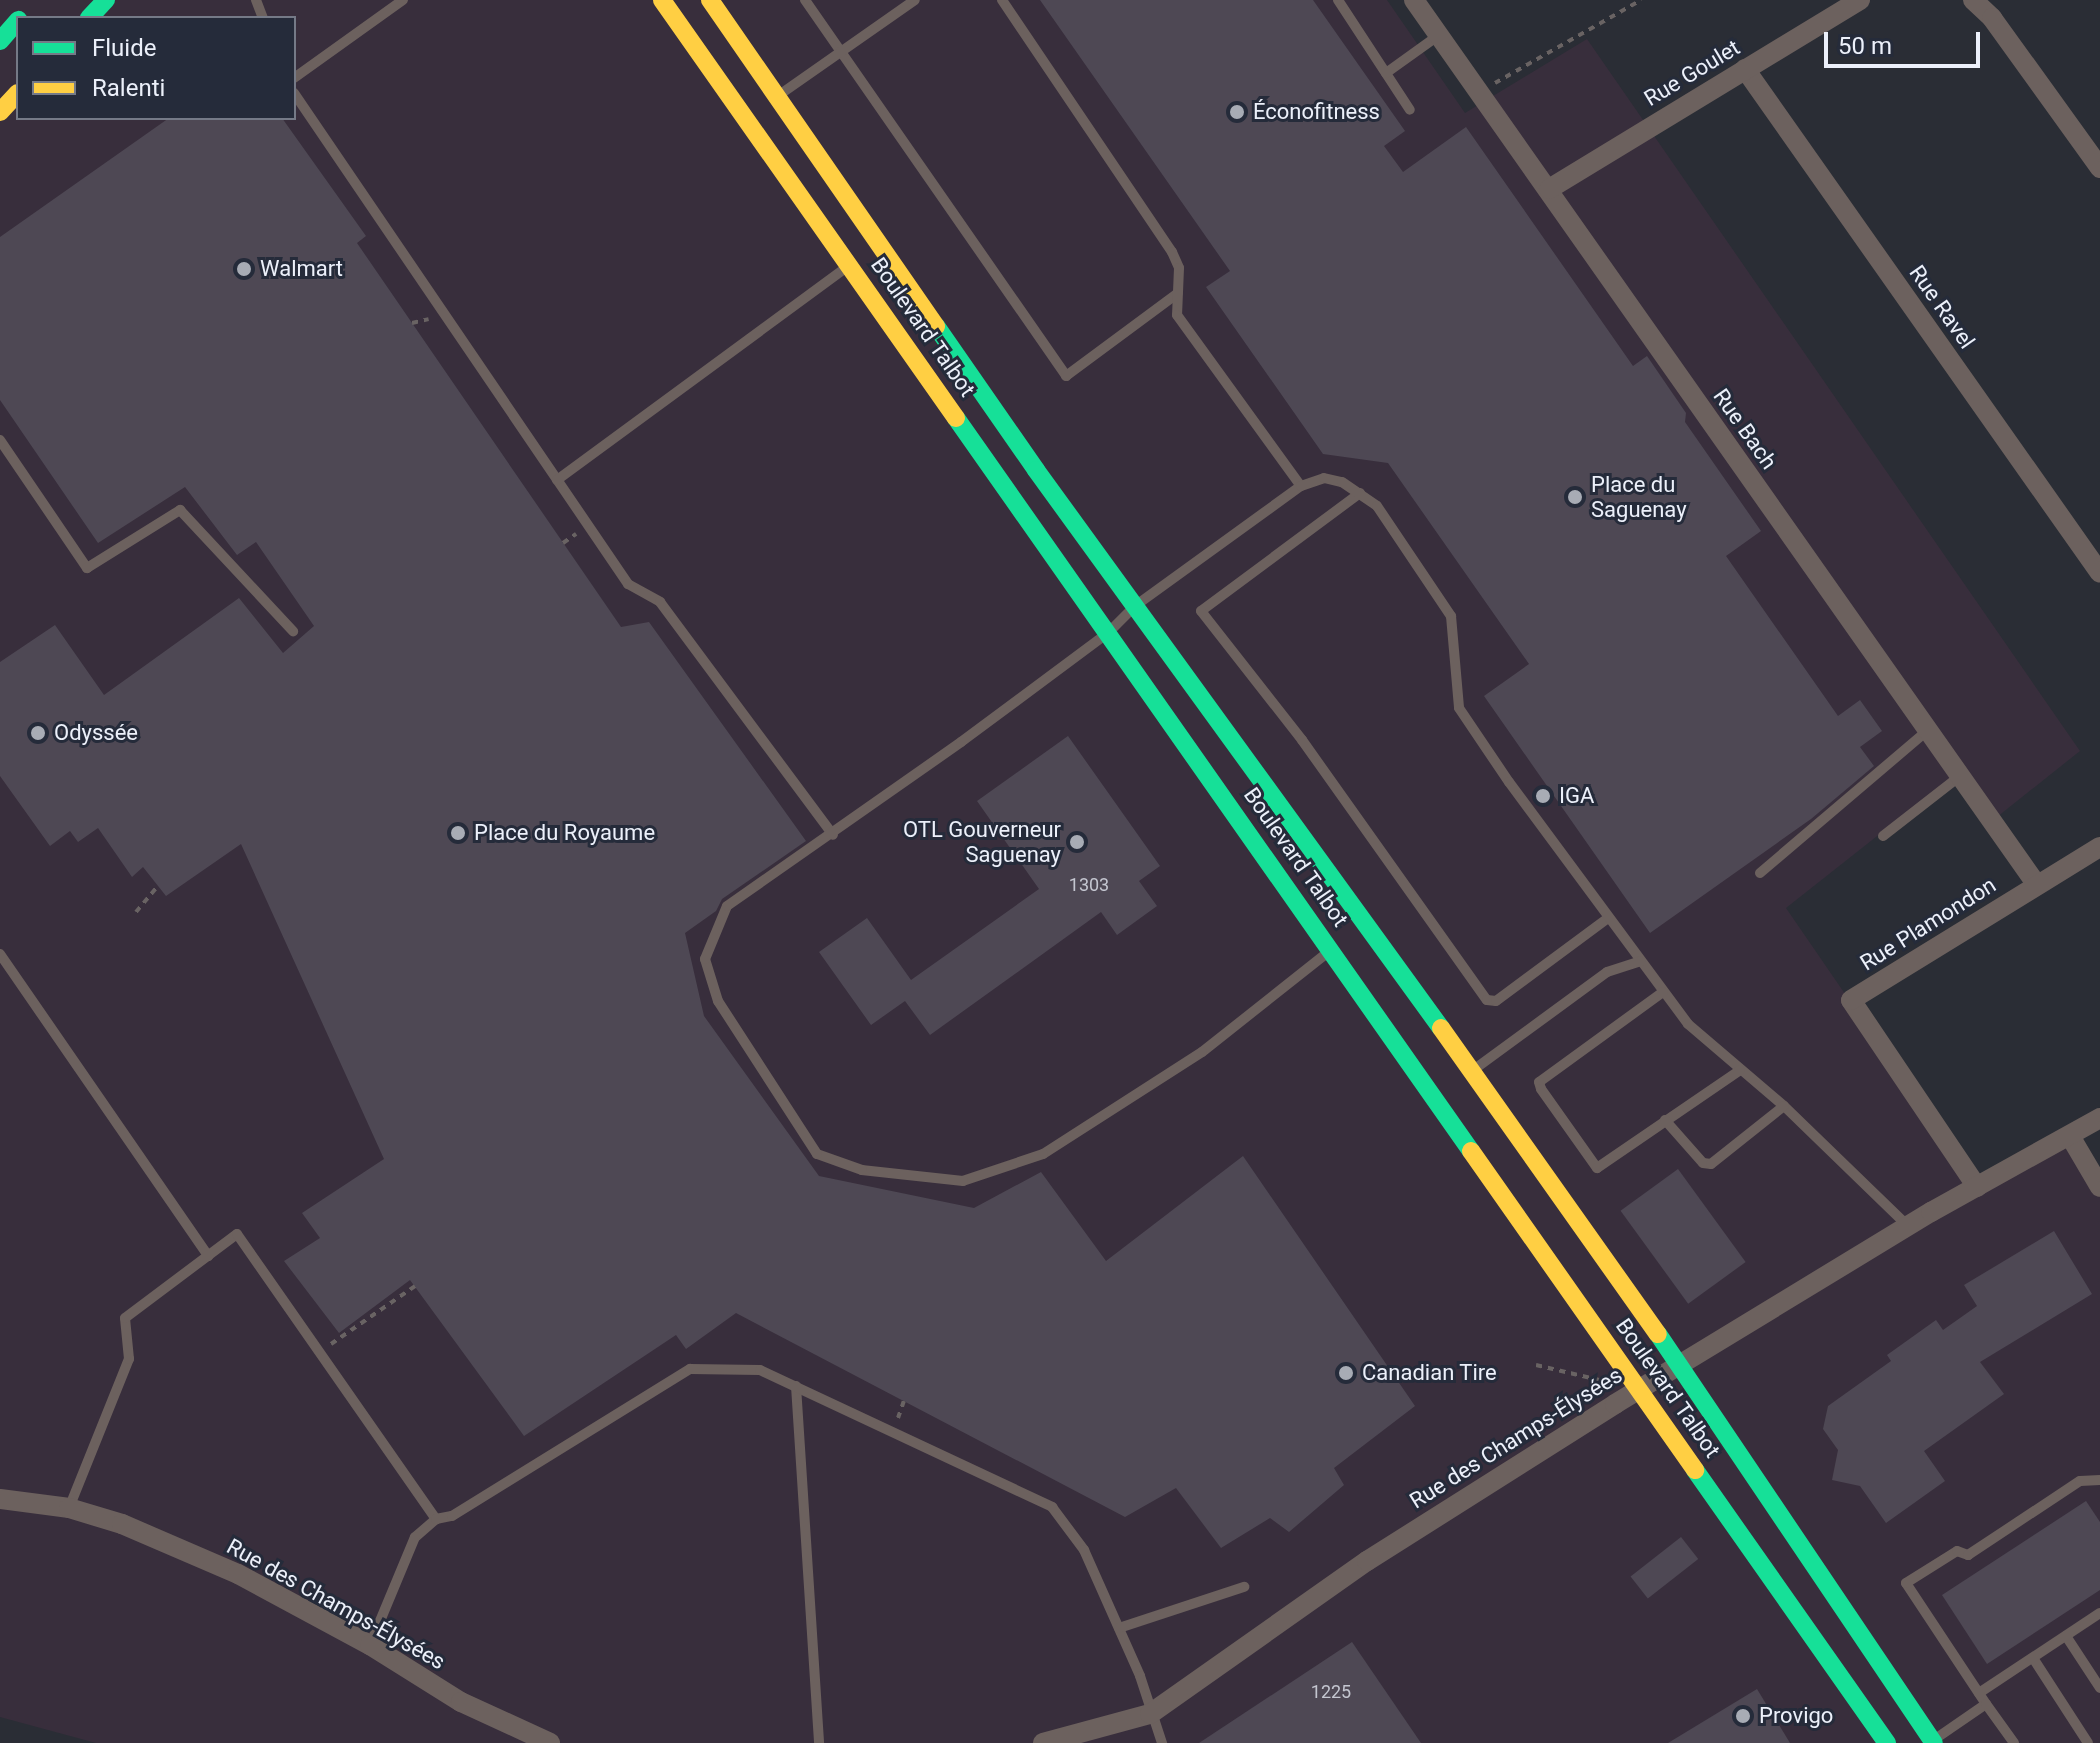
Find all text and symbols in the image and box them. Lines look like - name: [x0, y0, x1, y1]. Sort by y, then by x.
- legend: [16, 16, 296, 120]
- scale bar: [1828, 16, 1984, 66]
- text: 50 m: [1838, 32, 1892, 60]
- text: Fluide: [92, 34, 156, 62]
- street label: Rue Goulet: [1639, 34, 1745, 112]
- text: Ralenti: [92, 74, 165, 102]
- place label: Éconofitness: [1253, 99, 1380, 125]
- marker: Éconofitness: [1228, 103, 1246, 121]
- street label: Boulevard Talbot: [865, 252, 981, 402]
- place label: Walmart: [260, 256, 343, 282]
- marker: Walmart: [235, 260, 253, 278]
- street label: Rue Ravel: [1904, 260, 1980, 354]
- street label: Rue Bach: [1708, 384, 1782, 474]
- place label: Place du Saguenay: [1591, 471, 1687, 522]
- marker: Place du Saguenay: [1566, 488, 1584, 506]
- place label: Odyssée: [54, 720, 138, 746]
- marker: Odyssée: [29, 724, 47, 742]
- street label: Boulevard Talbot: [1238, 782, 1354, 932]
- place label: IGA: [1559, 783, 1594, 809]
- marker: IGA: [1534, 787, 1552, 805]
- place label: OTL Gouverneur Saguenay: [903, 816, 1061, 868]
- place label: Place du Royaume: [474, 820, 655, 846]
- marker: Place du Royaume: [449, 824, 467, 842]
- marker: OTL Gouverneur Saguenay: [1068, 833, 1086, 851]
- street label: Rue Plamondon: [1855, 872, 2001, 976]
- house number: 1303: [1069, 874, 1109, 896]
- street label: Boulevard Talbot: [1610, 1313, 1726, 1463]
- place label: Canadian Tire: [1362, 1360, 1497, 1386]
- street label: Rue des Champs-Élysées: [1405, 1362, 1627, 1514]
- marker: Canadian Tire: [1337, 1364, 1355, 1382]
- street label: Rue des Champs-Élysées: [222, 1533, 450, 1675]
- house number: 1225: [1311, 1681, 1351, 1703]
- place label: Provigo: [1759, 1703, 1833, 1729]
- marker: Provigo: [1734, 1707, 1752, 1725]

